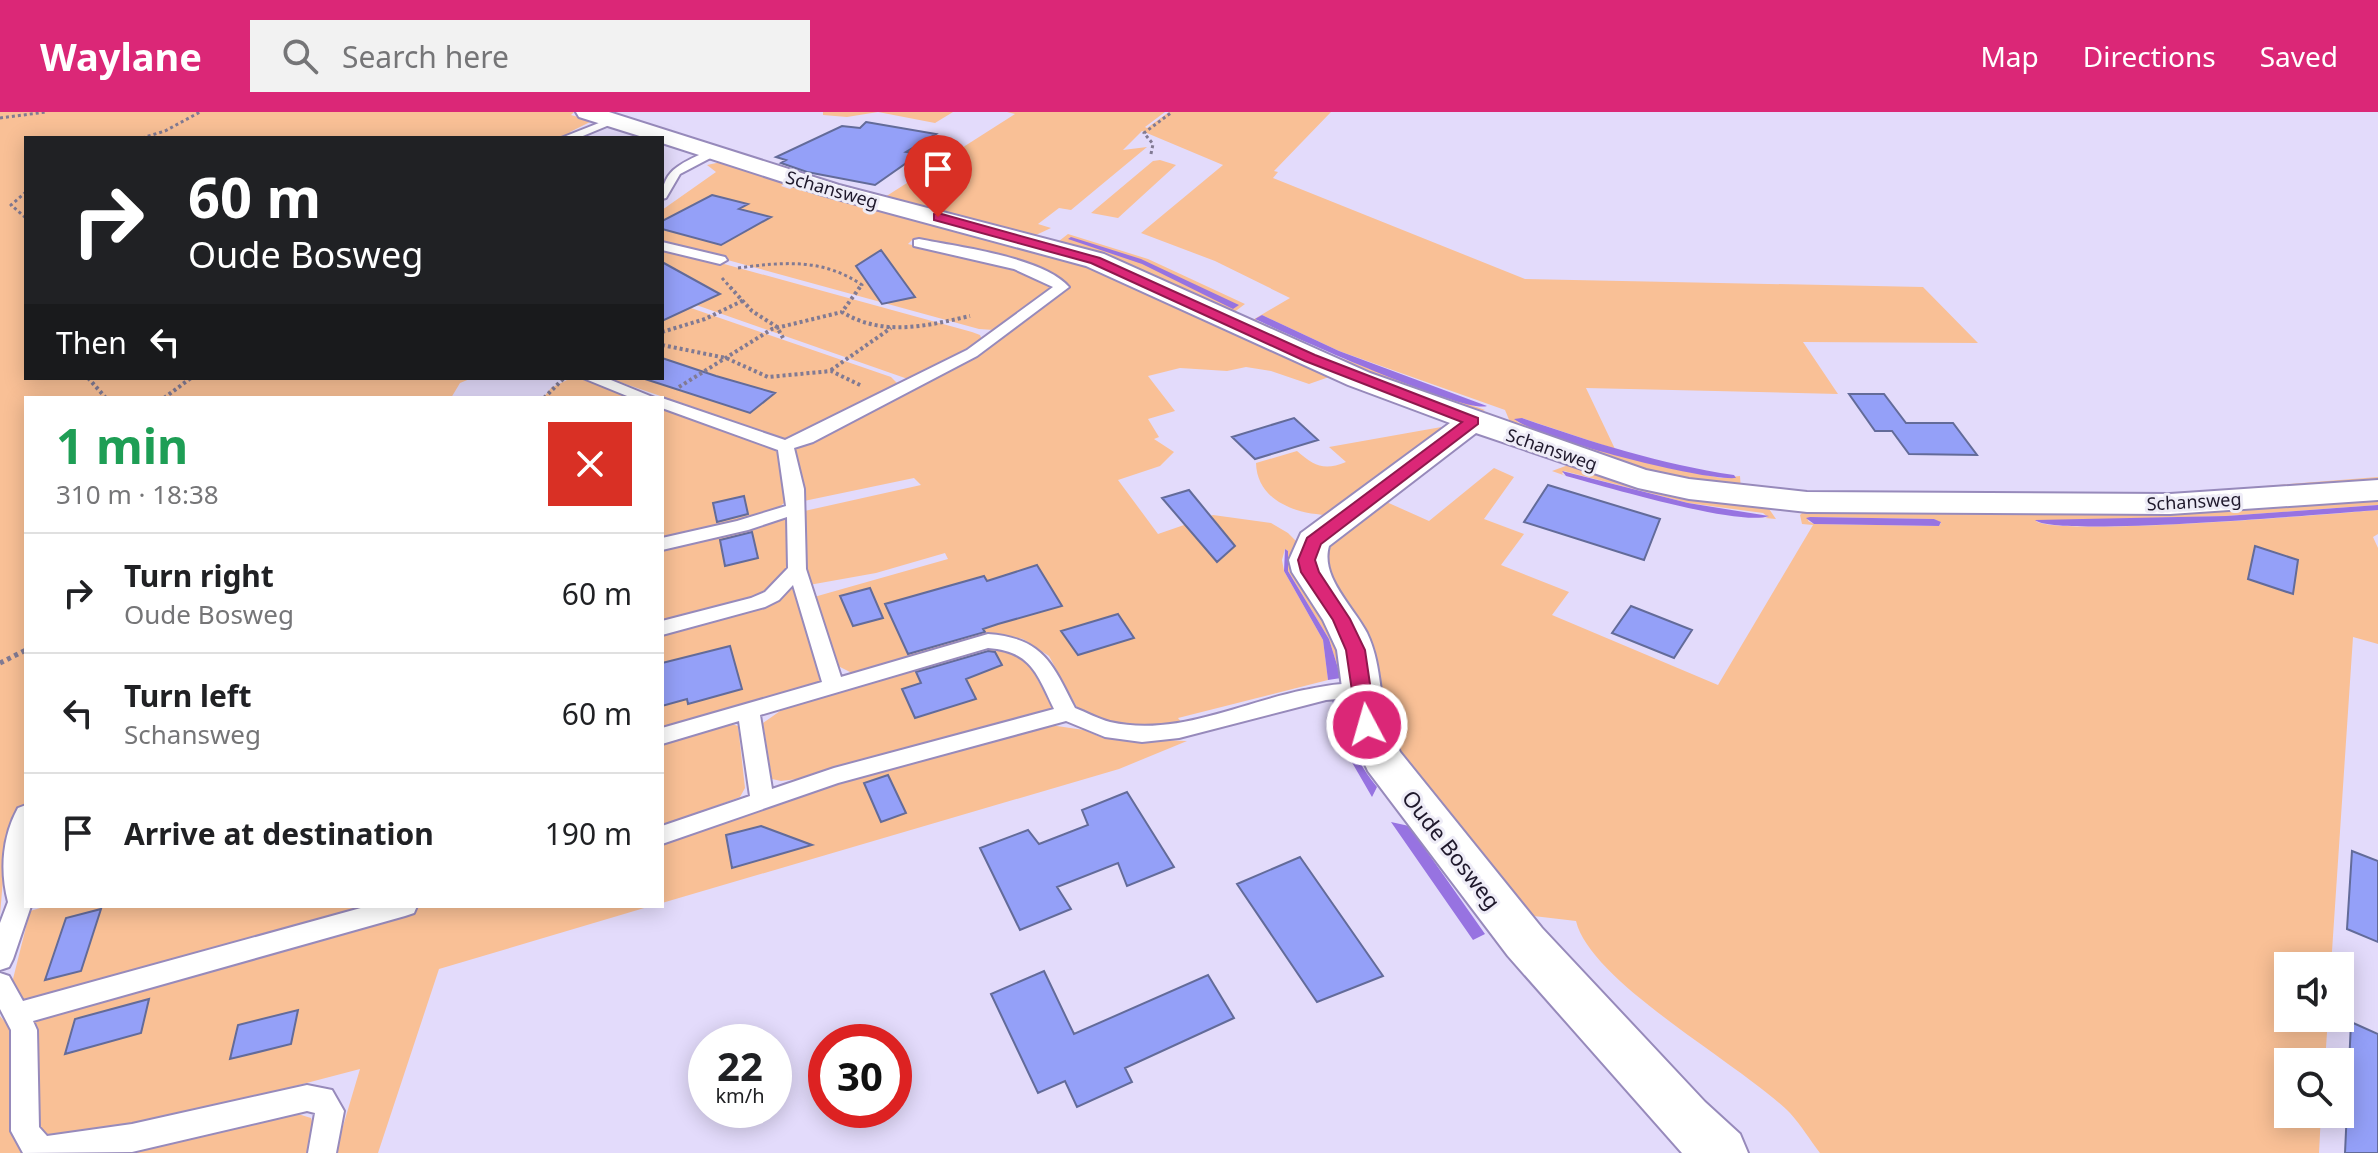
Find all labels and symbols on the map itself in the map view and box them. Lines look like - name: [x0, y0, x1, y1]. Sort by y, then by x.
- pin: [904, 135, 972, 217]
- street label: Schansweg: [783, 164, 881, 214]
- street label: Schansweg: [1503, 422, 1601, 476]
- street label: Schansweg: [2146, 487, 2242, 515]
- position arrow: [1325, 683, 1409, 767]
- street label: Oude Bosweg: [1396, 783, 1508, 915]
- speed limit sign: 30: [808, 1024, 912, 1128]

